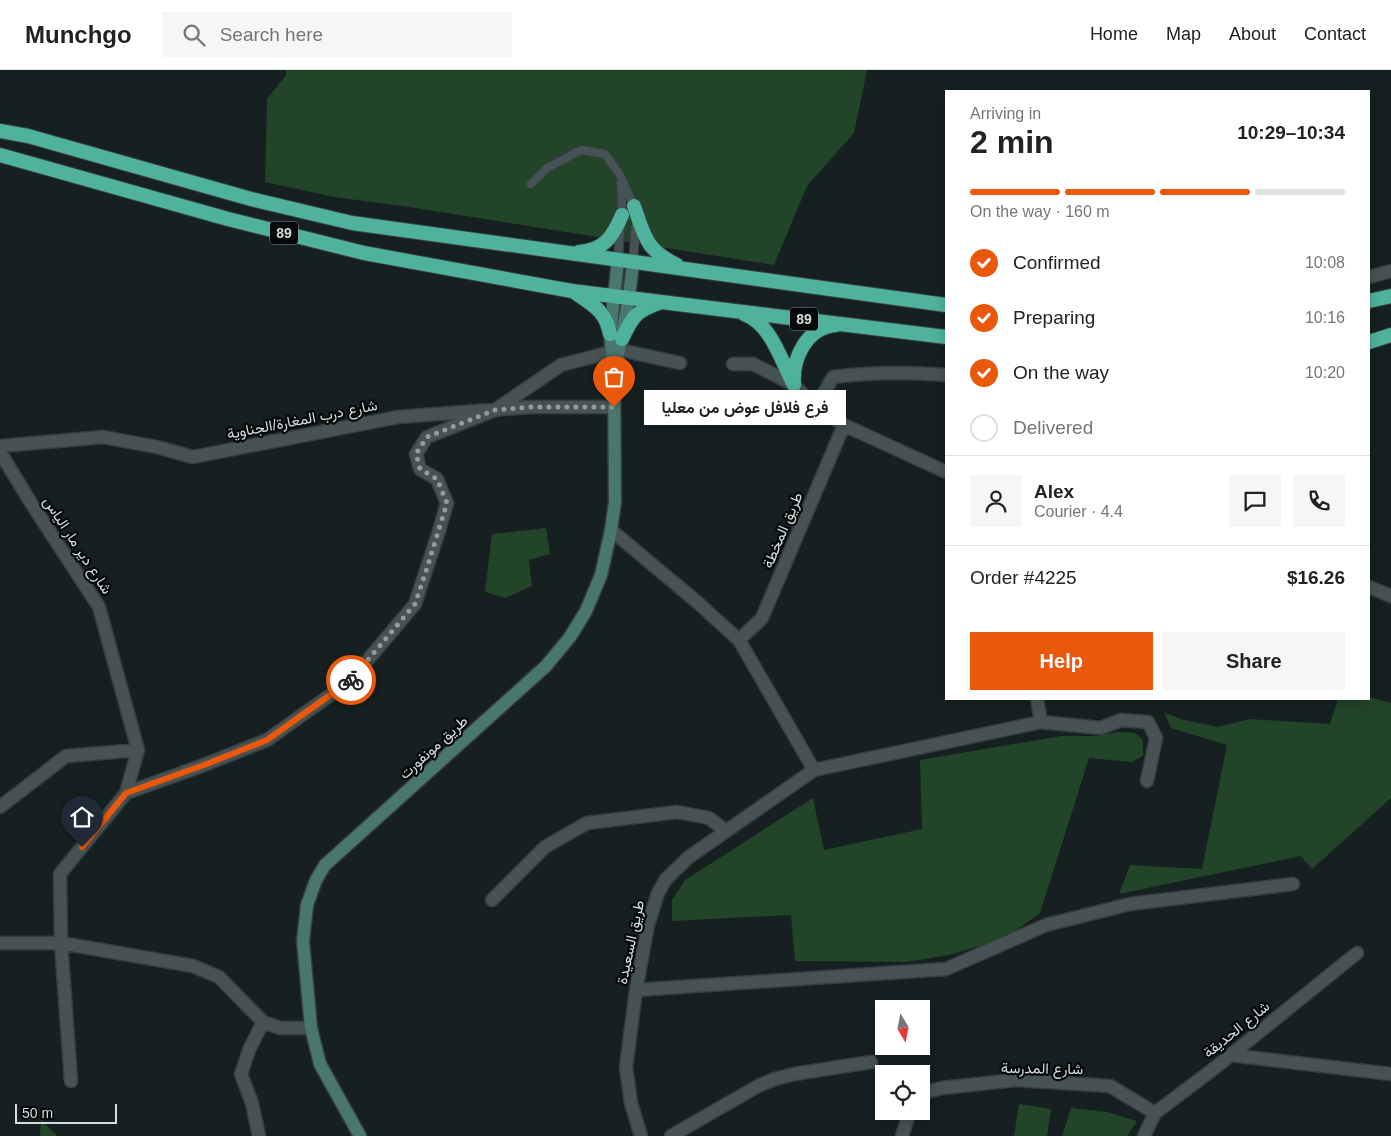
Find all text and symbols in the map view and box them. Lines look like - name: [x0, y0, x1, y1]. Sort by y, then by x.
- search box: [162, 12, 512, 57]
- text: Munchgo: [25, 21, 132, 48]
- icon: search: [180, 21, 208, 49]
- text: Search here: [220, 24, 323, 45]
- text: Home: [1090, 24, 1138, 44]
- text: Map: [1166, 24, 1201, 44]
- text: About: [1229, 24, 1276, 44]
- text: Contact: [1304, 24, 1366, 44]
- text: Arriving in: [970, 105, 1041, 122]
- text: 10:29–10:34: [1237, 122, 1345, 143]
- text: 2 min: [970, 124, 1054, 160]
- text: On the way · 160 m: [970, 203, 1110, 220]
- road number: 89: [270, 222, 298, 244]
- icon: check: [970, 249, 998, 277]
- text: Confirmed: [1013, 252, 1101, 273]
- text: 10:08: [1305, 254, 1345, 271]
- icon: check: [970, 304, 998, 332]
- text: Preparing: [1013, 307, 1095, 328]
- road number: 89: [790, 308, 818, 330]
- text: 10:16: [1305, 309, 1345, 326]
- pin: [593, 356, 635, 407]
- icon: check: [970, 359, 998, 387]
- text: On the way: [1013, 362, 1109, 383]
- icon: bag: [600, 363, 628, 391]
- text: 10:20: [1305, 364, 1345, 381]
- callout: فرع فلافل عوض من معليا: [644, 390, 846, 424]
- street label: شارع درب المغارة/الجناوية: [225, 396, 379, 445]
- text: فرع فلافل عوض من معليا: [662, 399, 828, 416]
- text: Delivered: [1013, 417, 1093, 438]
- button: person: [970, 475, 1022, 527]
- button: chat: [1229, 475, 1281, 527]
- button: phone: [1293, 475, 1345, 527]
- text: Alex: [1034, 481, 1074, 502]
- street label: طريق المخطة: [758, 489, 807, 571]
- street label: شارع دير مار الياس: [38, 493, 116, 599]
- text: Courier · 4.4: [1034, 503, 1123, 520]
- text: Order #4225: [970, 567, 1077, 588]
- text: $16.26: [1287, 567, 1345, 588]
- button: Help: [970, 632, 1153, 690]
- button: Share: [1163, 632, 1345, 690]
- courier: [326, 655, 376, 705]
- icon: bike: [337, 666, 365, 694]
- street label: طريق مونفورت: [395, 712, 472, 784]
- pin: [61, 796, 103, 847]
- icon: home: [68, 803, 96, 831]
- street label: طريق السعيدة: [613, 898, 649, 986]
- street label: شارع الحديقة: [1199, 997, 1275, 1063]
- north arrow: [875, 1000, 930, 1055]
- map controls: [875, 1000, 930, 1120]
- street label: شارع المدرسة: [1001, 1059, 1083, 1080]
- button: locate: [875, 1065, 930, 1120]
- scale bar: [15, 1101, 118, 1124]
- text: 50 m: [22, 1105, 53, 1121]

